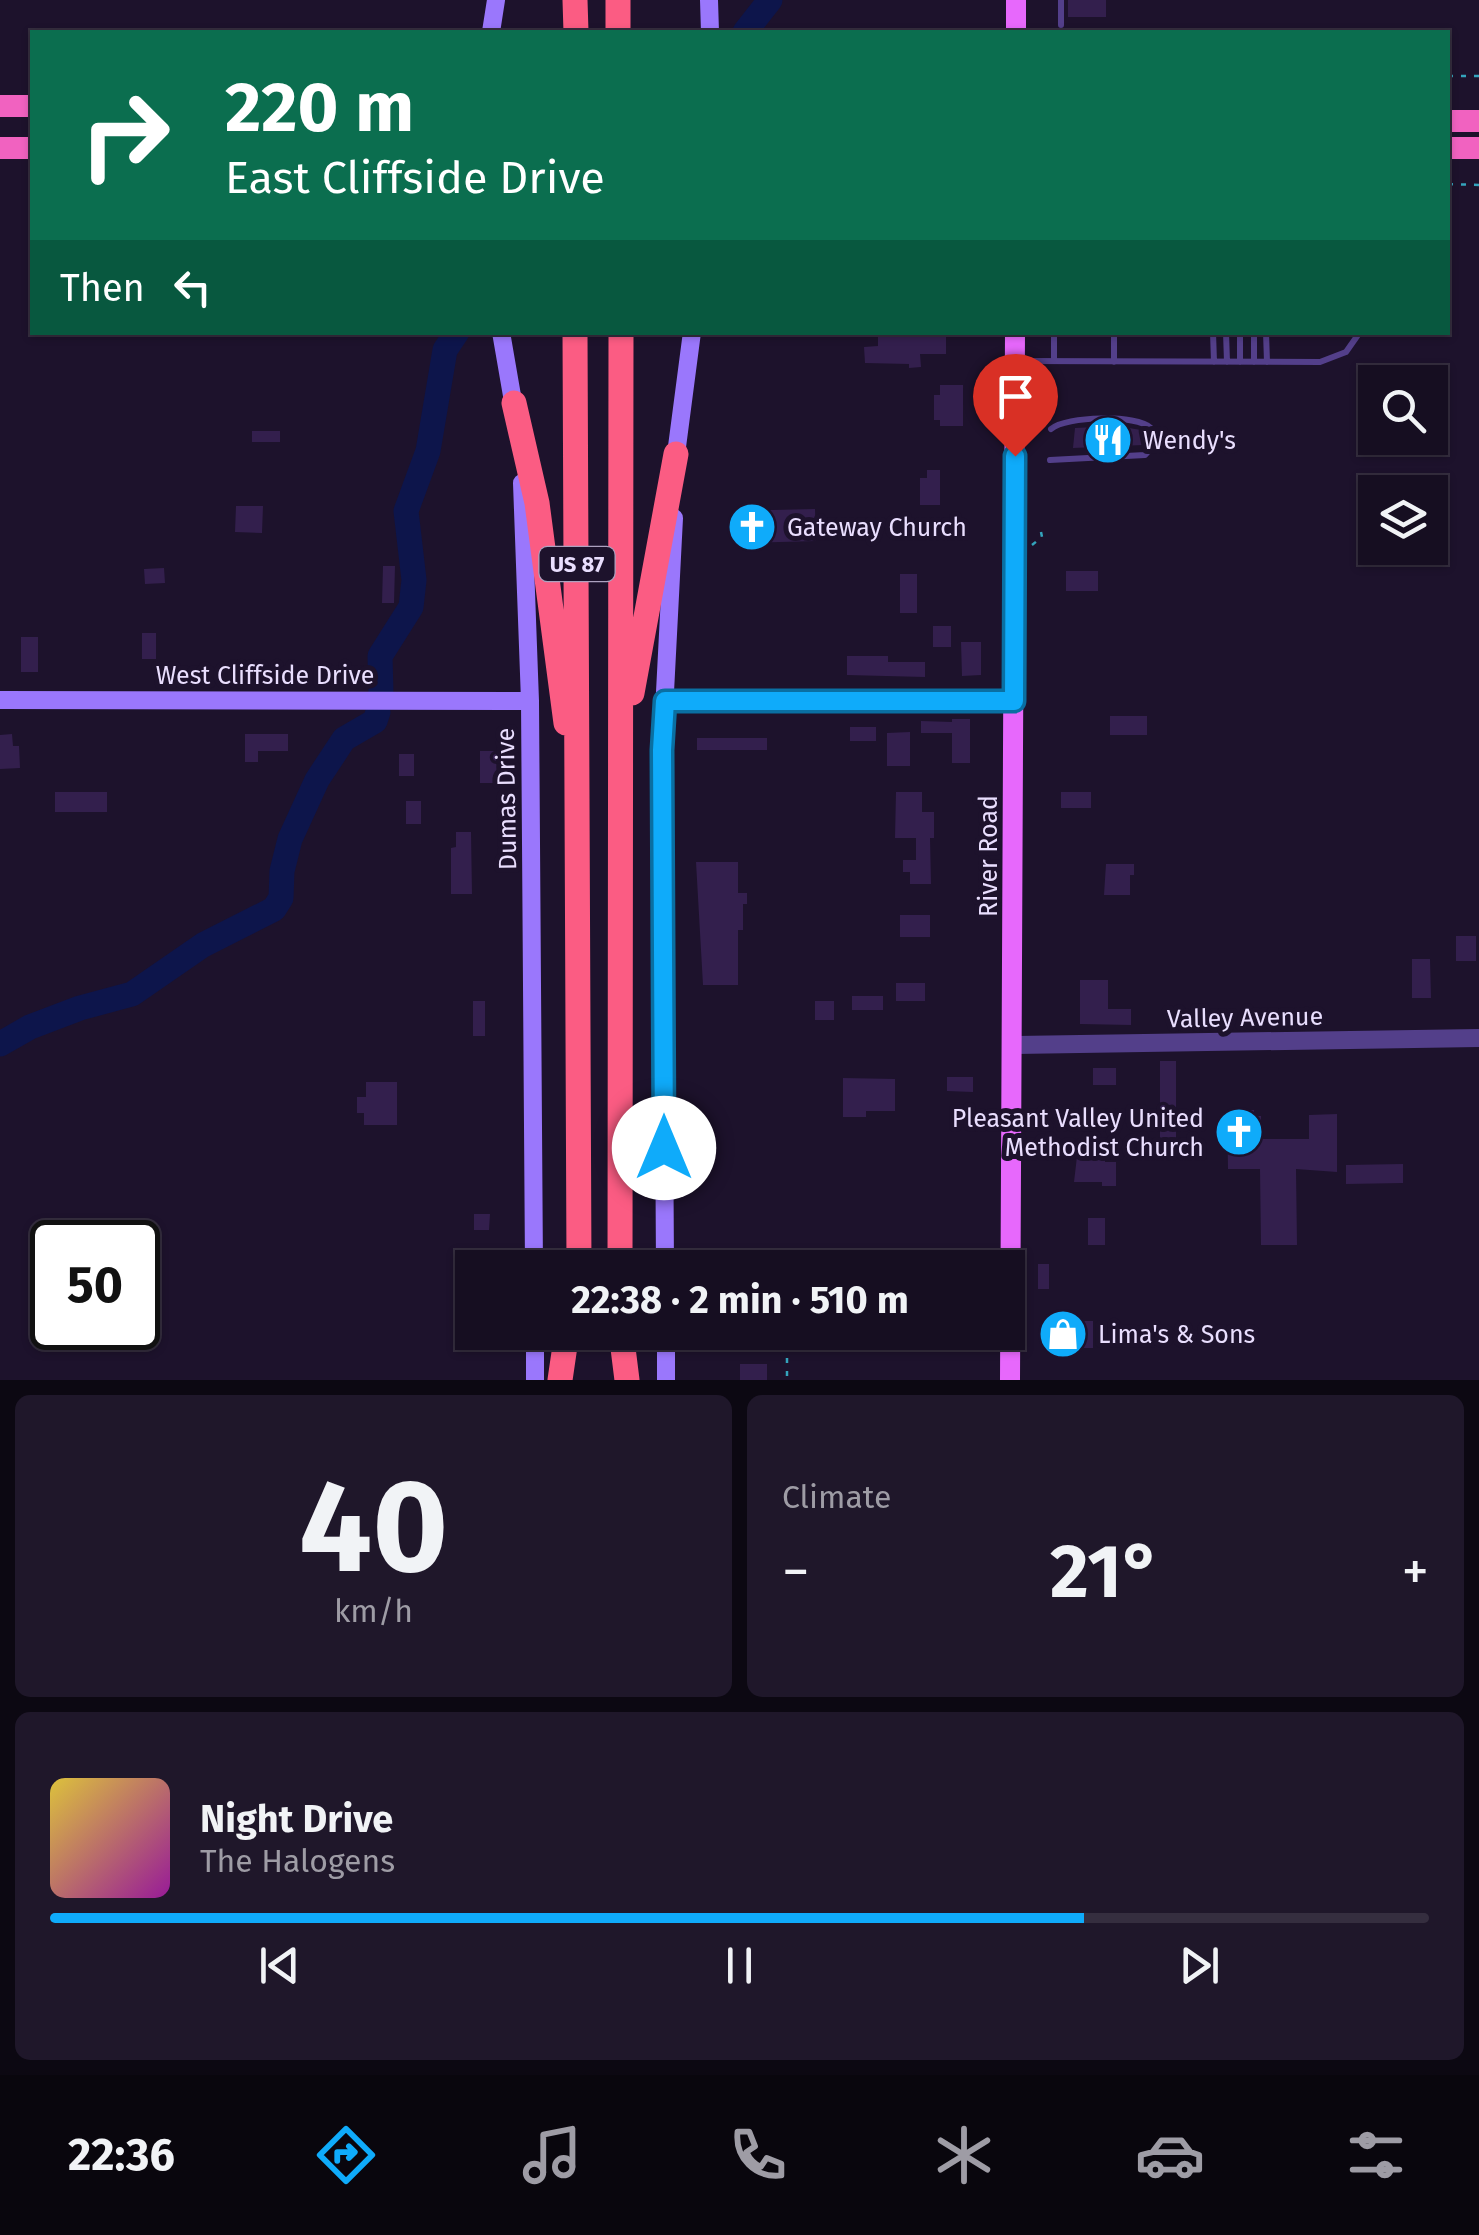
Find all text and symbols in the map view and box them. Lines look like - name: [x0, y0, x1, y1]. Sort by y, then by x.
- text: 220 m: [225, 66, 414, 150]
- icon: right: [60, 70, 190, 200]
- text: East Cliffside Drive: [225, 151, 605, 205]
- icon: left: [165, 260, 220, 315]
- text: Then: [60, 265, 145, 311]
- pin: [973, 354, 1058, 457]
- map controls: [1358, 365, 1448, 565]
- button: search: [1358, 365, 1448, 455]
- icon: arrive: [988, 369, 1043, 424]
- restaurant icon: Wendy's: [1082, 414, 1134, 466]
- place label: Wendy's: [1143, 426, 1236, 456]
- button: layers: [1358, 475, 1448, 565]
- church icon: Gateway Church: [726, 501, 778, 553]
- place label: Gateway Church: [787, 513, 967, 543]
- road number: US 87: [540, 547, 614, 581]
- street label: West Cliffside Drive: [156, 661, 374, 691]
- street label: Dumas Drive: [491, 728, 523, 870]
- street label: River Road: [974, 795, 1004, 917]
- street label: Valley Avenue: [1167, 1002, 1323, 1034]
- position arrow: [612, 1096, 716, 1200]
- place label: Pleasant Valley United Methodist Church: [952, 1104, 1204, 1163]
- church icon: Pleasant Valley United Methodist Church: [1213, 1106, 1265, 1158]
- speed limit sign: 50: [30, 1220, 160, 1350]
- text: 22:38 · 2 min · 510 m: [571, 1277, 909, 1323]
- shop icon: Lima's & Sons: [1037, 1308, 1089, 1360]
- place label: Lima's & Sons: [1098, 1320, 1255, 1350]
- text: 40: [299, 1449, 448, 1605]
- text: Climate: [782, 1478, 891, 1516]
- text: 21°: [1050, 1527, 1161, 1617]
- text: −: [782, 1539, 810, 1605]
- text: +: [1402, 1539, 1429, 1605]
- text: km/h: [334, 1592, 413, 1630]
- text: Night Drive: [200, 1796, 393, 1842]
- text: The Halogens: [200, 1842, 395, 1880]
- icon: previous: [252, 1938, 307, 1993]
- icon: pause: [712, 1938, 767, 1993]
- icon: next: [1172, 1938, 1227, 1993]
- icon: directions: [311, 2120, 381, 2190]
- icon: music: [517, 2120, 587, 2190]
- icon: phone: [723, 2120, 793, 2190]
- icon: climate: [929, 2120, 999, 2190]
- icon: car: [1135, 2120, 1205, 2190]
- icon: filters: [1341, 2120, 1411, 2190]
- text: 22:36: [68, 2128, 175, 2182]

